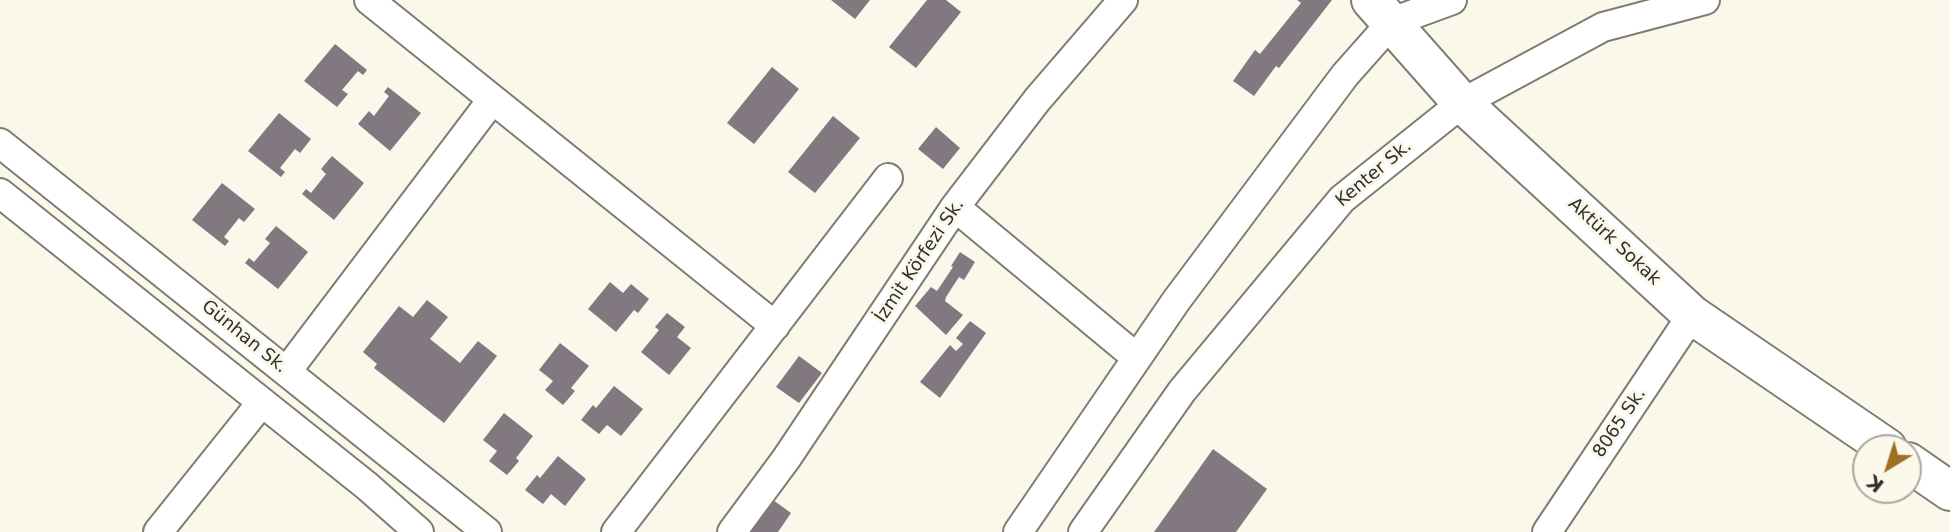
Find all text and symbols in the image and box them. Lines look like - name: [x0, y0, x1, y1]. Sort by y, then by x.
- street label: Kenter Sk.: [1332, 136, 1416, 212]
- street label: Aktürk Sokak: [1563, 194, 1665, 290]
- street label: İzmit Körfezi Sk.: [871, 195, 969, 327]
- street label: Günhan Sk.: [197, 296, 291, 378]
- street label: 8065 Sk.: [1589, 384, 1651, 462]
- north arrow: [1852, 434, 1922, 504]
- text: K: [1863, 471, 1888, 497]

